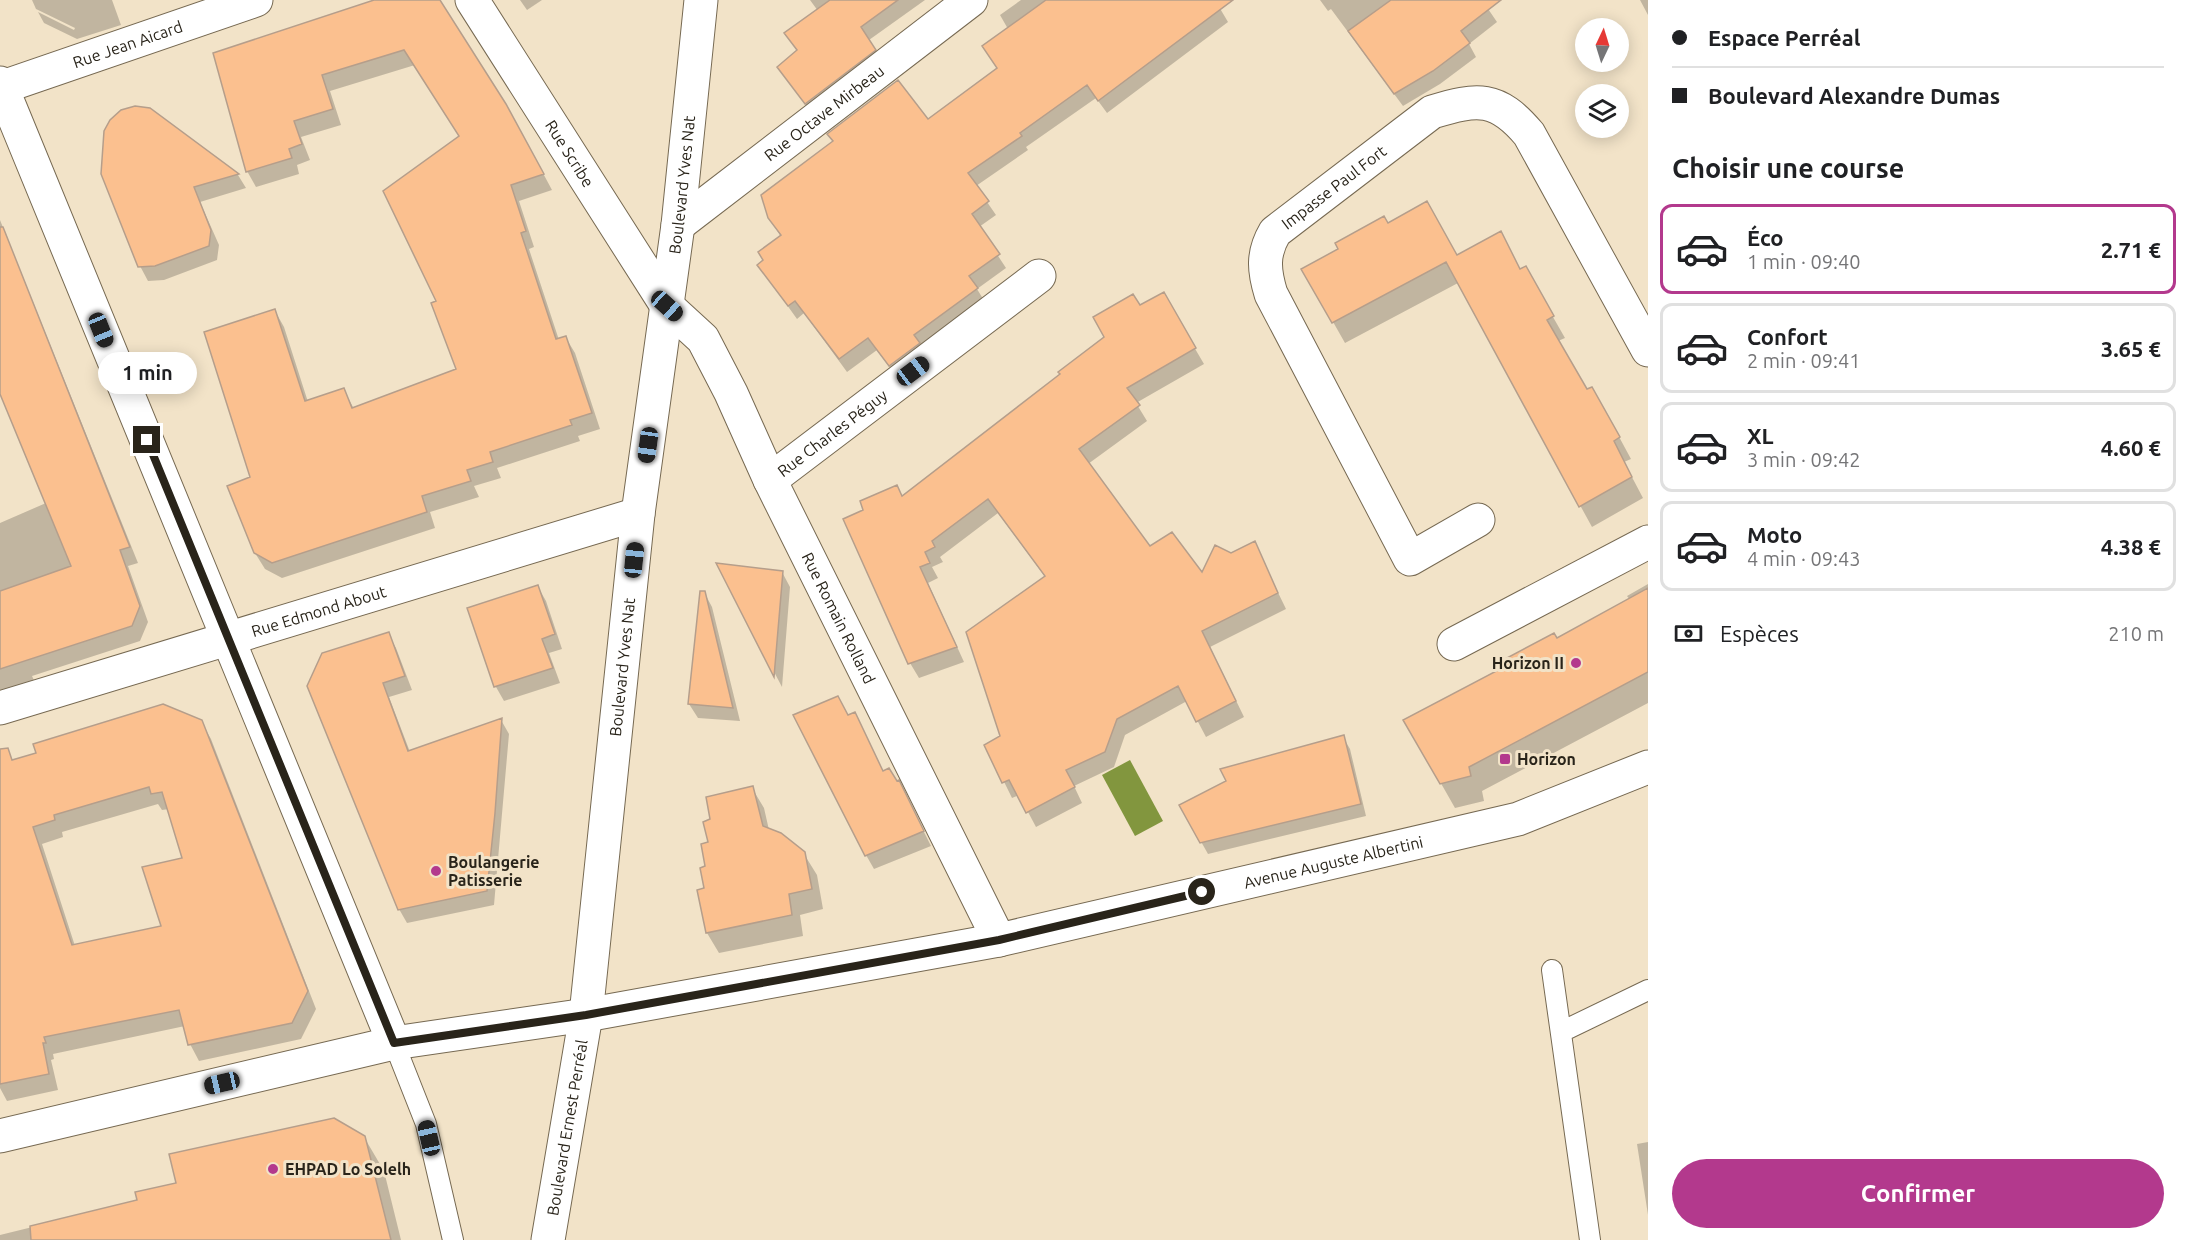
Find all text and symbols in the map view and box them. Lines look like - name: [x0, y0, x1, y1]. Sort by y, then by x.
- street label: Rue Jean Aicard: [70, 17, 185, 71]
- north arrow: [1575, 18, 1629, 72]
- map controls: [1575, 18, 1629, 138]
- text: Espace Perréal: [1708, 25, 1860, 50]
- street label: Rue Octave Mirbeau: [761, 61, 887, 164]
- text: Boulevard Alexandre Dumas: [1708, 83, 2000, 108]
- button: layers: [1575, 84, 1629, 138]
- street label: Boulevard Yves Nat: [665, 114, 698, 255]
- street label: Rue Scribe: [542, 117, 598, 190]
- street label: Impasse Paul Fort: [1278, 141, 1390, 233]
- text: Choisir une course: [1672, 153, 1904, 183]
- icon: car: [1675, 222, 1729, 276]
- text: Éco: [1747, 225, 1784, 250]
- text: 2.71 €: [2101, 237, 2161, 262]
- text: 1 min · 09:40: [1747, 250, 1861, 273]
- car: [648, 287, 686, 325]
- car: [86, 310, 116, 350]
- icon: car: [1675, 321, 1729, 375]
- text: Confort: [1747, 324, 1828, 349]
- text: 3.65 €: [2101, 336, 2161, 361]
- text: 2 min · 09:41: [1747, 349, 1861, 372]
- callout: 1 min: [98, 353, 196, 395]
- car: [893, 353, 933, 389]
- text: 1 min: [122, 361, 173, 384]
- street label: Rue Charles Péguy: [774, 385, 891, 480]
- icon: car: [1675, 420, 1729, 474]
- text: XL: [1747, 423, 1774, 448]
- route end: [133, 426, 160, 453]
- car: [637, 426, 659, 464]
- text: 4.60 €: [2101, 435, 2161, 460]
- text: 3 min · 09:42: [1747, 448, 1861, 471]
- icon: car: [1675, 519, 1729, 573]
- text: Moto: [1747, 522, 1802, 547]
- text: 4.38 €: [2101, 534, 2161, 559]
- car: [623, 541, 645, 579]
- text: 4 min · 09:43: [1747, 547, 1861, 570]
- street label: Rue Romain Rolland: [799, 549, 879, 687]
- street label: Rue Edmond About: [249, 582, 389, 640]
- street label: Boulevard Yves Nat: [606, 596, 638, 737]
- icon: cash: [1672, 617, 1705, 650]
- text: Espèces: [1720, 621, 1799, 646]
- text: 210 m: [2108, 622, 2164, 645]
- place label: Horizon II: [1492, 654, 1564, 672]
- marker: Horizon II: [1569, 656, 1583, 670]
- place label: Horizon: [1517, 750, 1576, 768]
- marker: Horizon: [1498, 752, 1512, 766]
- street label: Avenue Auguste Albertini: [1242, 832, 1425, 892]
- place label: Boulangerie Patisserie: [448, 853, 540, 889]
- marker: Boulangerie Patisserie: [429, 864, 443, 878]
- route start: [1188, 878, 1215, 905]
- street label: Boulevard Ernest Perréal: [543, 1038, 591, 1217]
- car: [202, 1070, 242, 1096]
- car: [416, 1118, 442, 1158]
- button: Confirmer: [1672, 1159, 2164, 1228]
- place label: EHPAD Lo Solelh: [285, 1160, 411, 1178]
- marker: EHPAD Lo Solelh: [266, 1162, 280, 1176]

